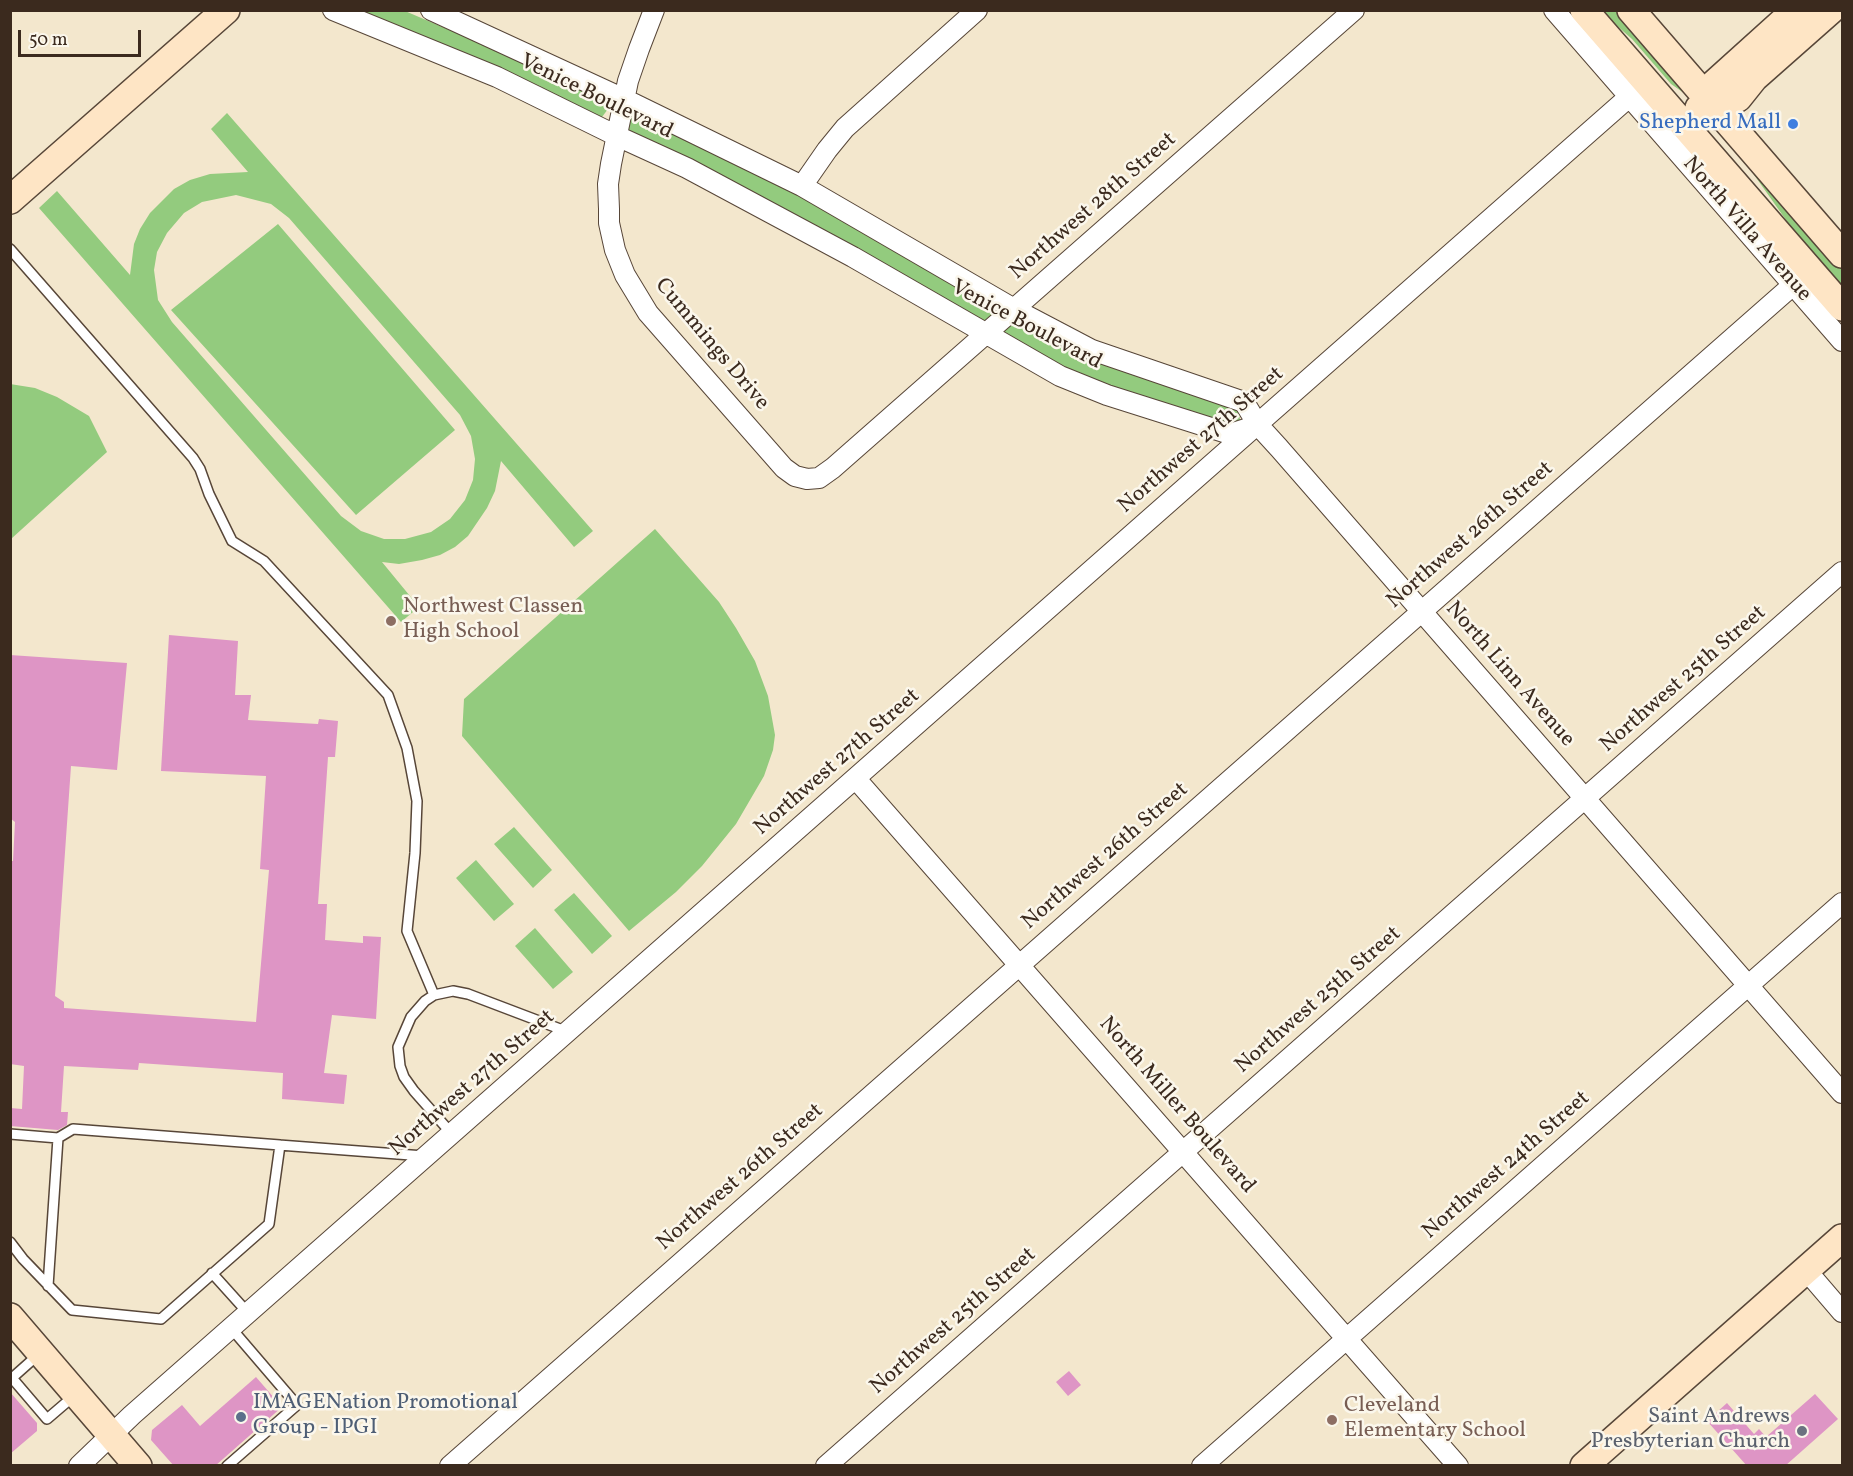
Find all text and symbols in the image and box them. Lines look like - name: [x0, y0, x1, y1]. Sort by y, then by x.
- scale bar: [21, 18, 144, 56]
- text: 50 m: [29, 28, 68, 53]
- street label: Venice Boulevard: [515, 50, 677, 146]
- place label: Shepherd Mall: [1639, 111, 1781, 137]
- marker: Shepherd Mall: [1786, 117, 1800, 131]
- street label: Northwest 28th Street: [1005, 128, 1183, 286]
- street label: North Villa Avenue: [1676, 152, 1816, 308]
- street label: Cummings Drive: [648, 274, 774, 416]
- street label: Venice Boulevard: [946, 275, 1106, 377]
- street label: Northwest 27th Street: [1114, 362, 1290, 520]
- street label: Northwest 26th Street: [1382, 457, 1560, 615]
- place label: Northwest Classen High School: [403, 595, 583, 646]
- street label: North Linn Avenue: [1439, 597, 1579, 753]
- street label: Northwest 25th Street: [1596, 601, 1772, 759]
- marker: Northwest Classen High School: [384, 614, 398, 628]
- street label: Northwest 27th Street: [750, 684, 926, 842]
- street label: Northwest 26th Street: [1017, 778, 1195, 936]
- street label: Northwest 25th Street: [1231, 922, 1407, 1080]
- street label: Northwest 27th Street: [385, 1005, 561, 1163]
- street label: North Miller Boulevard: [1092, 1012, 1260, 1200]
- street label: Northwest 24th Street: [1418, 1086, 1596, 1246]
- street label: Northwest 26th Street: [652, 1099, 830, 1257]
- street label: Northwest 25th Street: [866, 1243, 1042, 1401]
- place label: IMAGENation Promotional Group - IPGI: [253, 1391, 518, 1442]
- place label: Cleveland Elementary School: [1344, 1394, 1526, 1446]
- place label: Saint Andrews Presbyterian Church: [1591, 1405, 1790, 1456]
- marker: IMAGENation Promotional Group - IPGI: [234, 1410, 248, 1424]
- marker: Cleveland Elementary School: [1325, 1413, 1339, 1427]
- marker: Saint Andrews Presbyterian Church: [1795, 1424, 1809, 1438]

